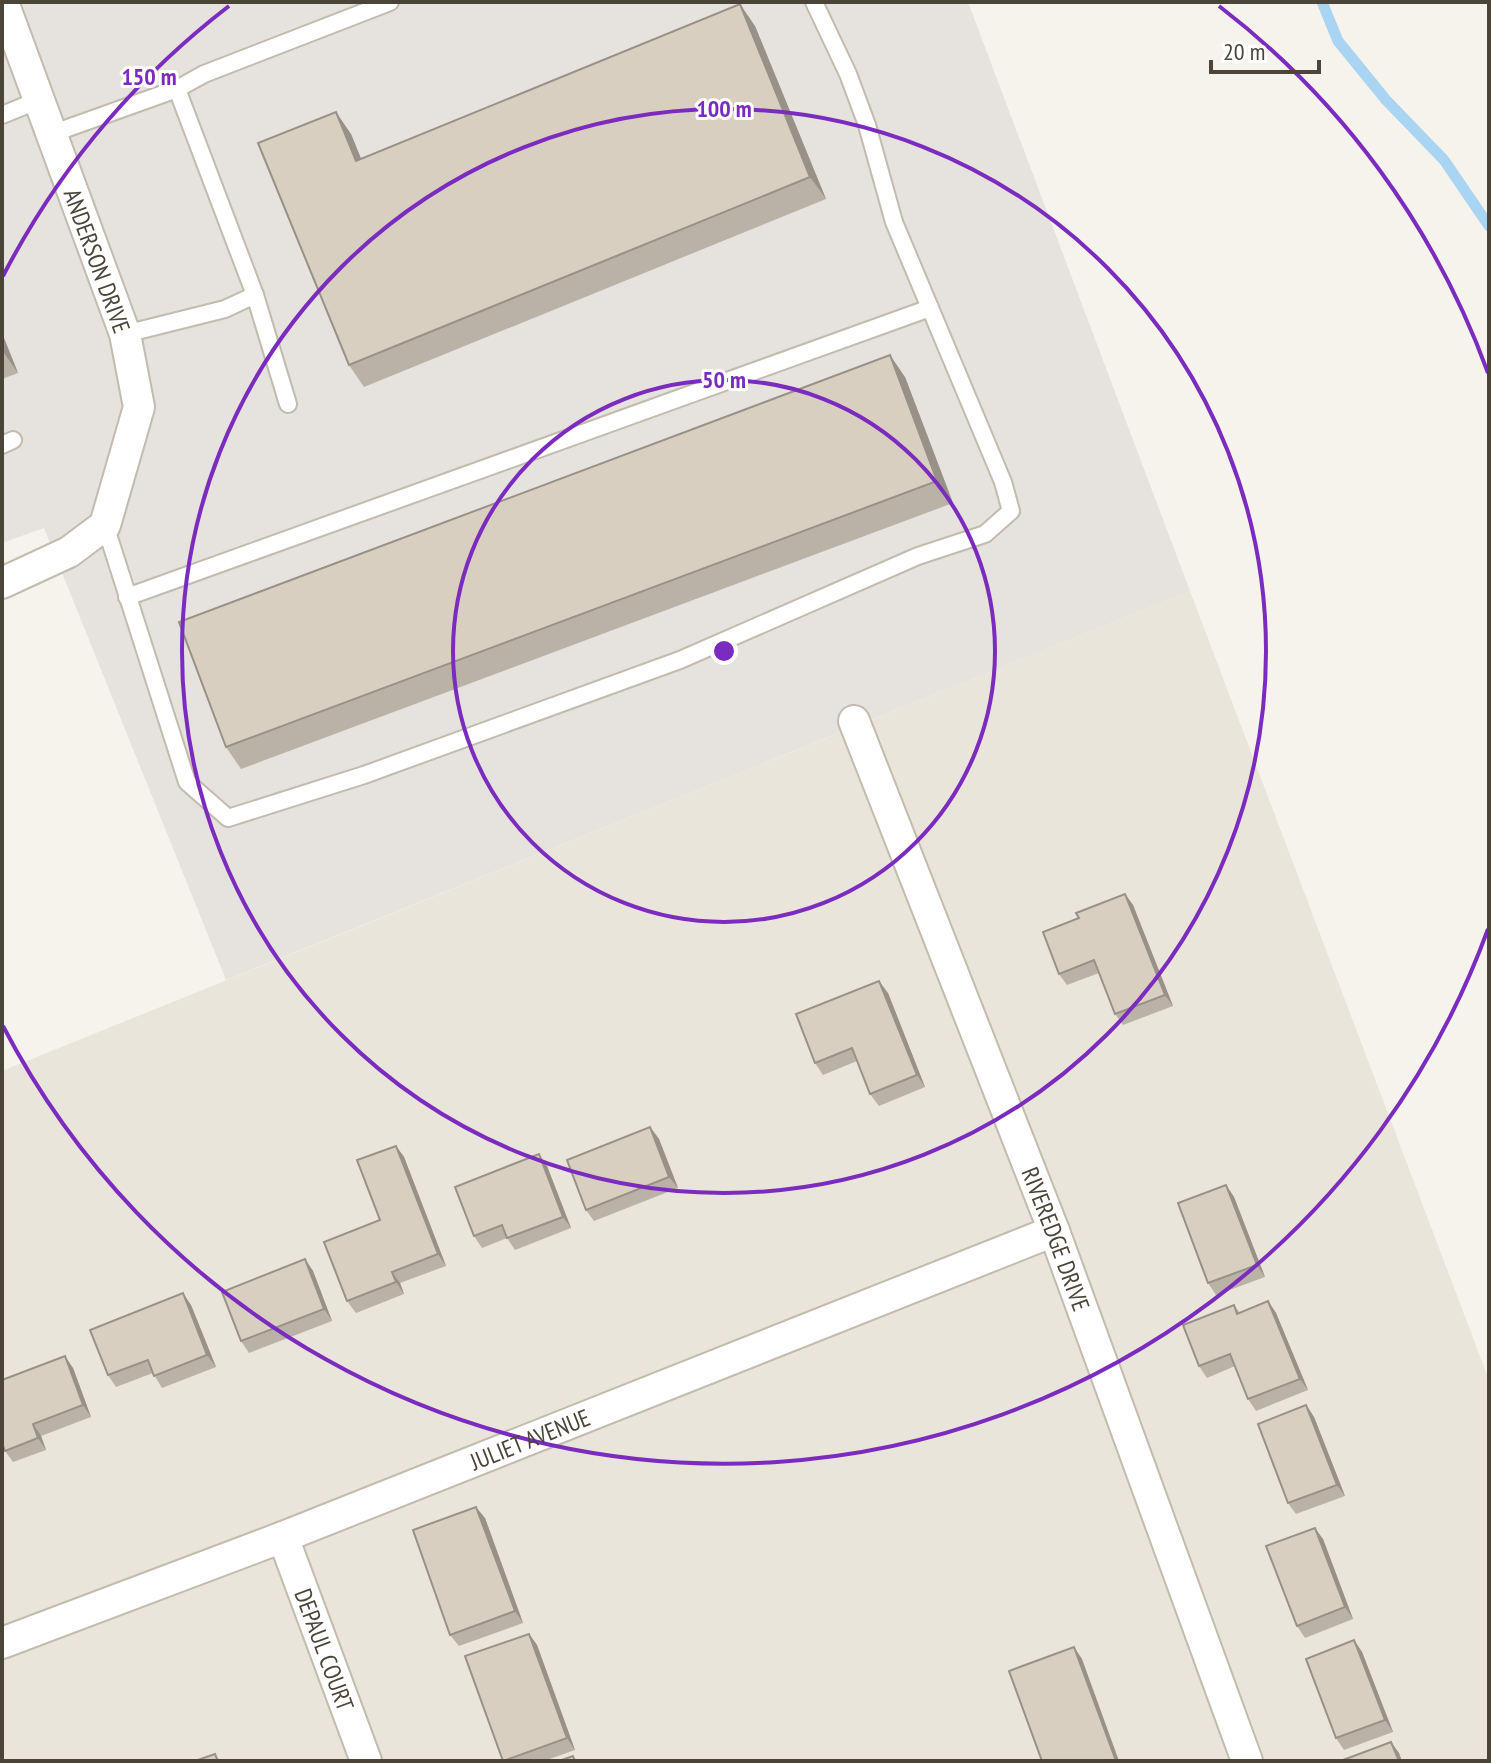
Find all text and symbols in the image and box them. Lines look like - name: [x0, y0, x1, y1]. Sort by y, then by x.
- scale bar: [1211, 24, 1319, 74]
- text: 20 m: [1223, 36, 1265, 67]
- text: 150 m: [121, 61, 177, 92]
- text: 100 m: [696, 93, 752, 124]
- street label: ANDERSON DRIVE: [57, 185, 137, 337]
- text: 50 m: [702, 364, 746, 395]
- centre of rings: [710, 637, 738, 665]
- street label: RIVEREDGE DRIVE: [1015, 1163, 1097, 1315]
- street label: JULIET AVENUE: [465, 1401, 594, 1477]
- street label: DEPAUL COURT: [288, 1584, 362, 1715]

